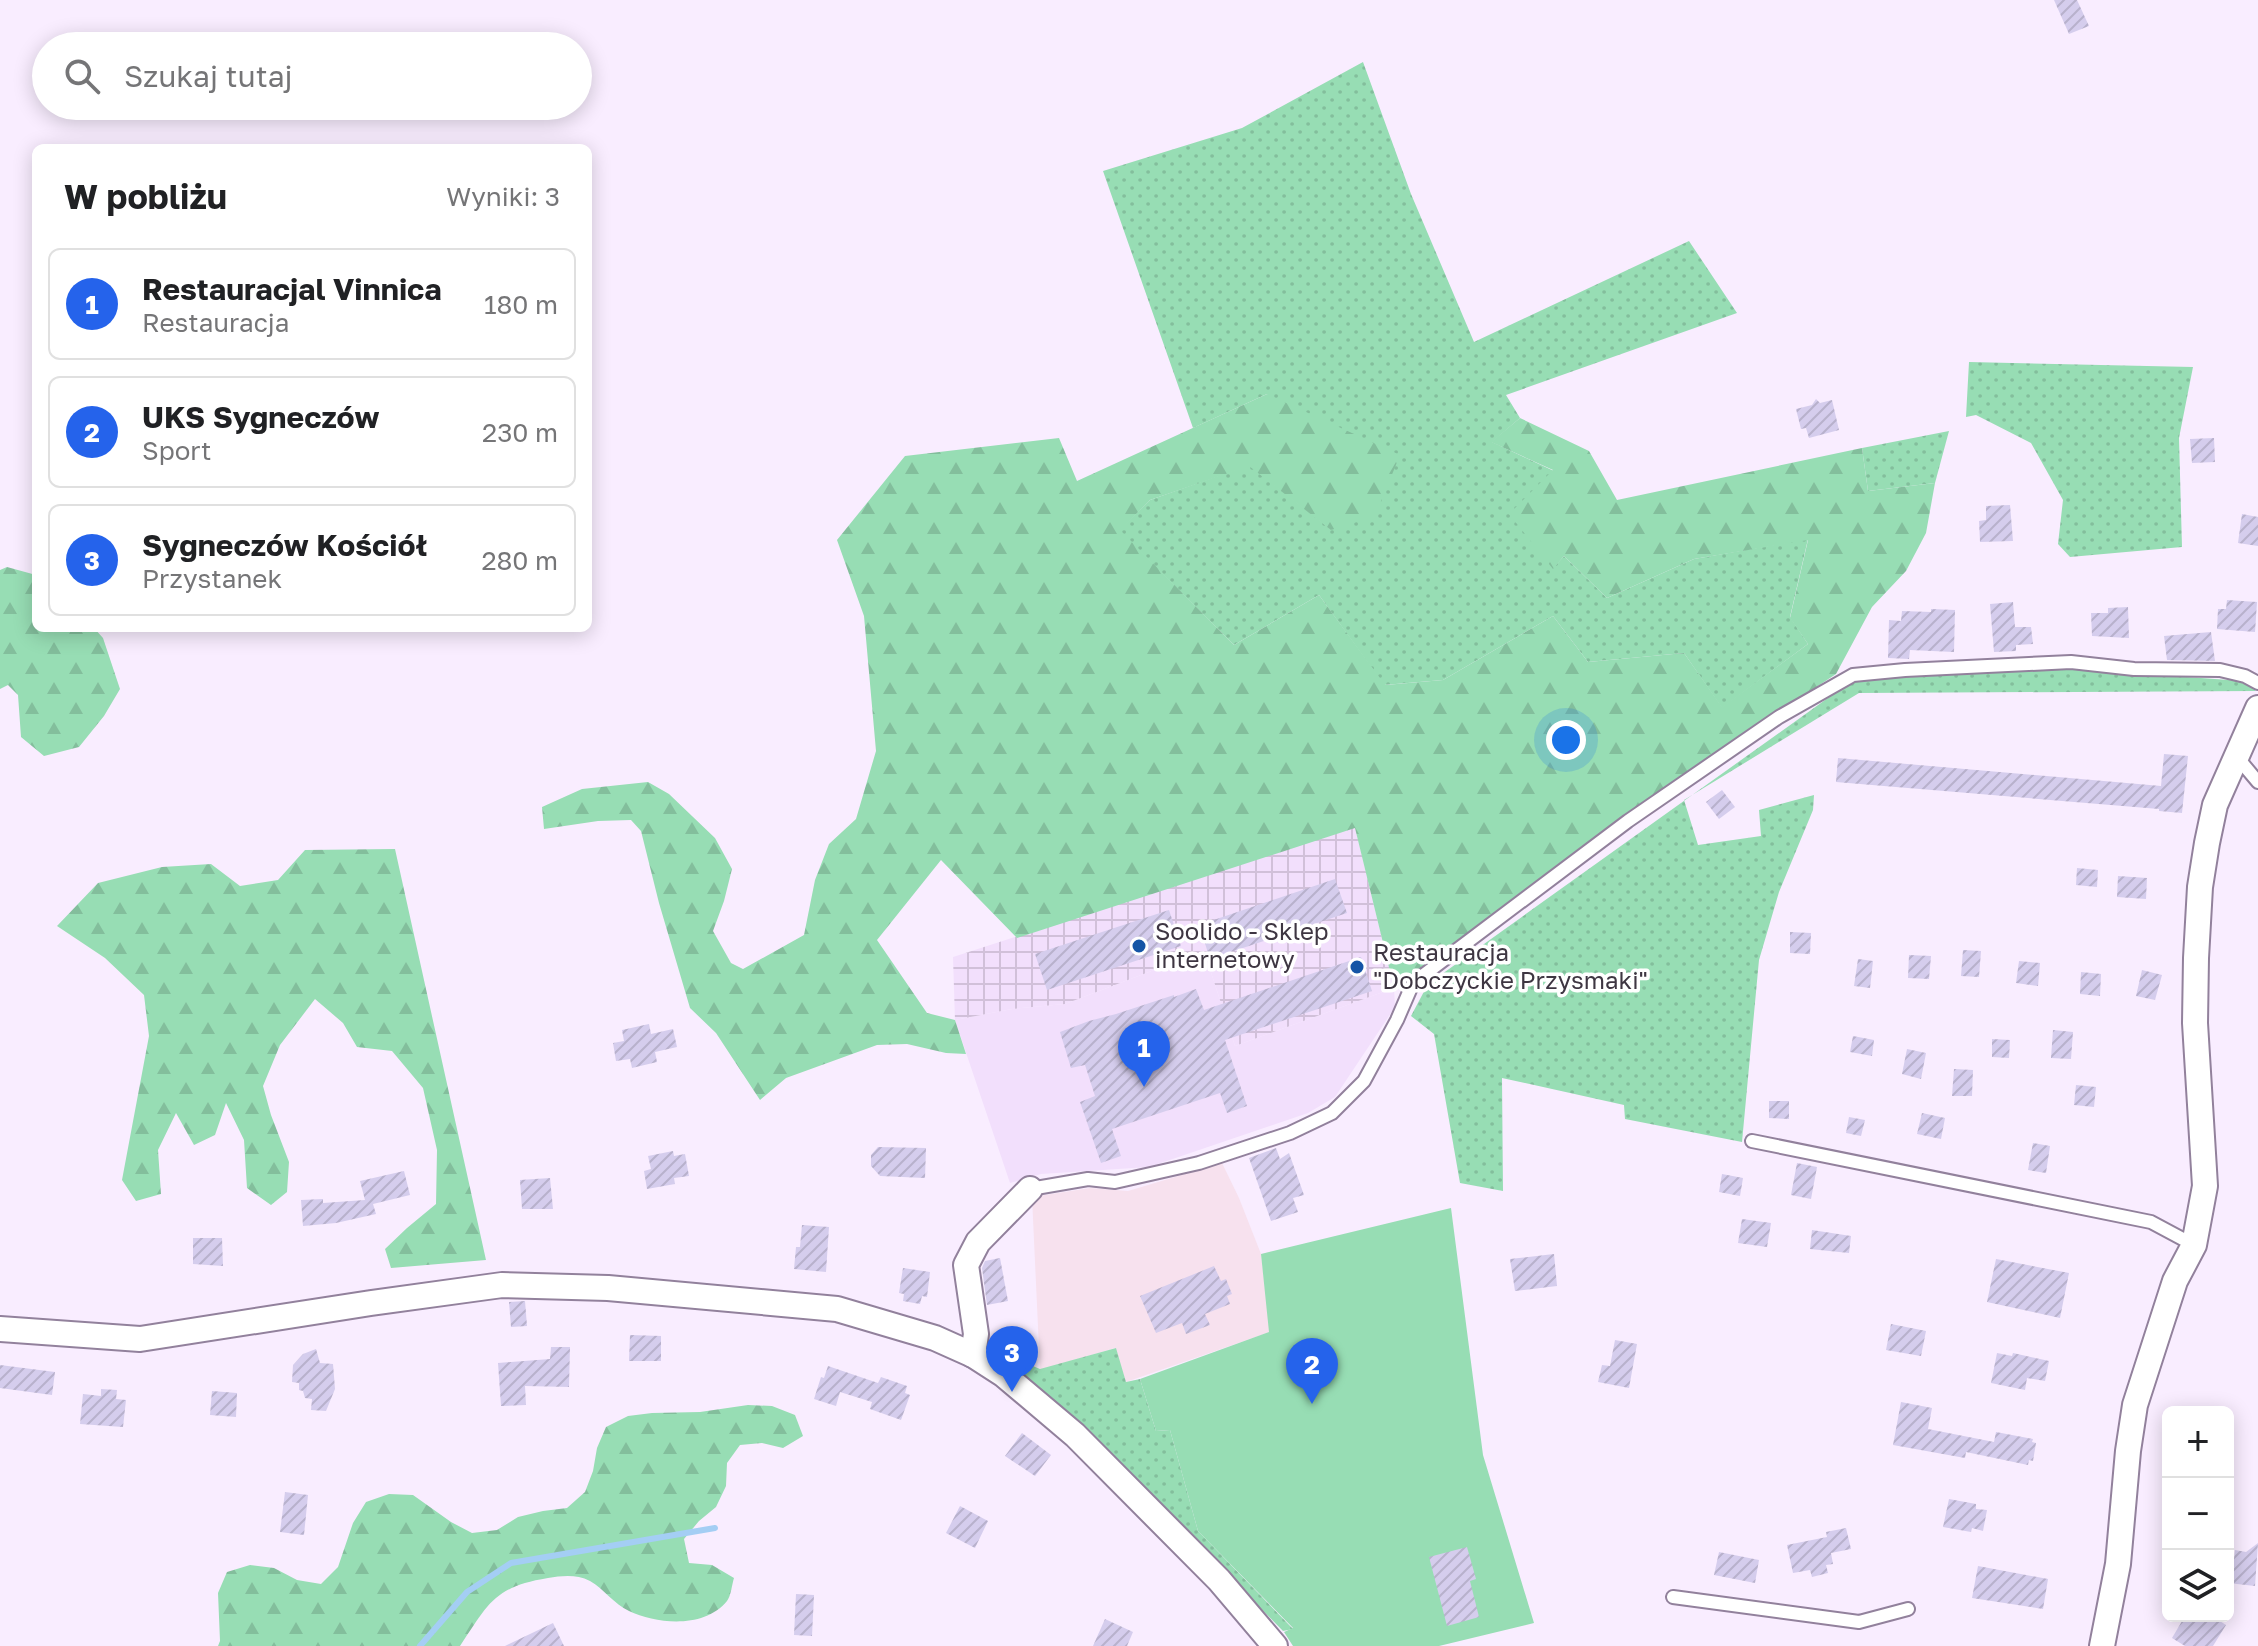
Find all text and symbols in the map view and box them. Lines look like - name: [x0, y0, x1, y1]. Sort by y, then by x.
- search box: [32, 32, 592, 120]
- icon: search: [60, 54, 104, 98]
- text: Szukaj tutaj: [124, 58, 293, 94]
- text: W pobliżu: [64, 176, 227, 216]
- text: Wyniki: 3: [446, 181, 560, 212]
- text: Restauracjal Vinnica: [142, 271, 442, 307]
- text: 1: [85, 289, 99, 320]
- text: 180 m: [484, 289, 558, 320]
- text: Restauracja: [142, 307, 290, 338]
- text: UKS Sygneczów: [142, 399, 379, 435]
- text: 2: [84, 417, 100, 448]
- text: 230 m: [482, 417, 558, 448]
- text: Sport: [142, 435, 211, 466]
- text: Sygneczów Kościół: [142, 527, 427, 563]
- text: 3: [84, 545, 100, 576]
- text: 280 m: [481, 545, 558, 576]
- text: Przystanek: [142, 563, 282, 594]
- your location: [1546, 720, 1586, 760]
- place label: Soolido - Sklep internetowy: [1155, 916, 1329, 973]
- marker: Soolido - Sklep internetowy: [1130, 937, 1148, 955]
- place label: Restauracja "Dobczyckie Przysmaki": [1373, 937, 1648, 994]
- marker: Restauracja "Dobczyckie Przysmaki": [1348, 958, 1366, 976]
- pin: 1: [1118, 1021, 1170, 1087]
- pin: 3: [986, 1326, 1038, 1392]
- pin: 2: [1286, 1338, 1338, 1404]
- map controls: [2162, 1406, 2234, 1622]
- button: +: [2162, 1406, 2234, 1478]
- button: −: [2162, 1478, 2234, 1550]
- button: layers: [2162, 1550, 2234, 1622]

